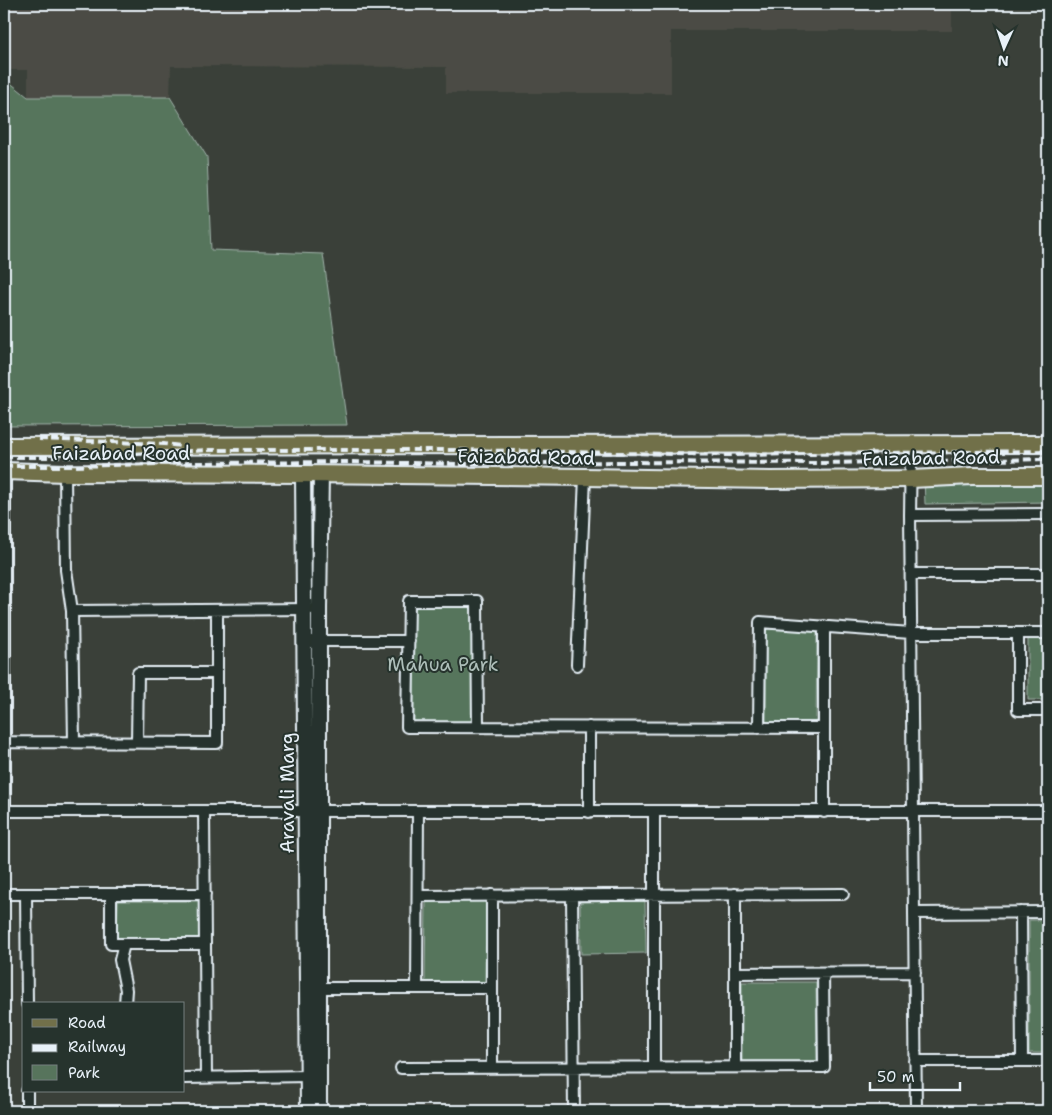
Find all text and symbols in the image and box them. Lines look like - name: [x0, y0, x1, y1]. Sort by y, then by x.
- north arrow: [980, 22, 1030, 72]
- text: N: [997, 52, 1009, 70]
- street label: Faizabad Road: [52, 441, 190, 466]
- street label: Faizabad Road: [457, 443, 595, 471]
- street label: Faizabad Road: [862, 444, 1000, 472]
- park label: Mahua Park: [387, 652, 499, 677]
- street label: Aravali Marg: [275, 733, 300, 853]
- legend: [22, 1002, 185, 1092]
- text: Road: [68, 1013, 106, 1033]
- text: Railway: [68, 1037, 126, 1057]
- scale bar: [870, 1060, 960, 1092]
- text: Park: [68, 1063, 100, 1083]
- text: 50 m: [877, 1067, 915, 1087]

